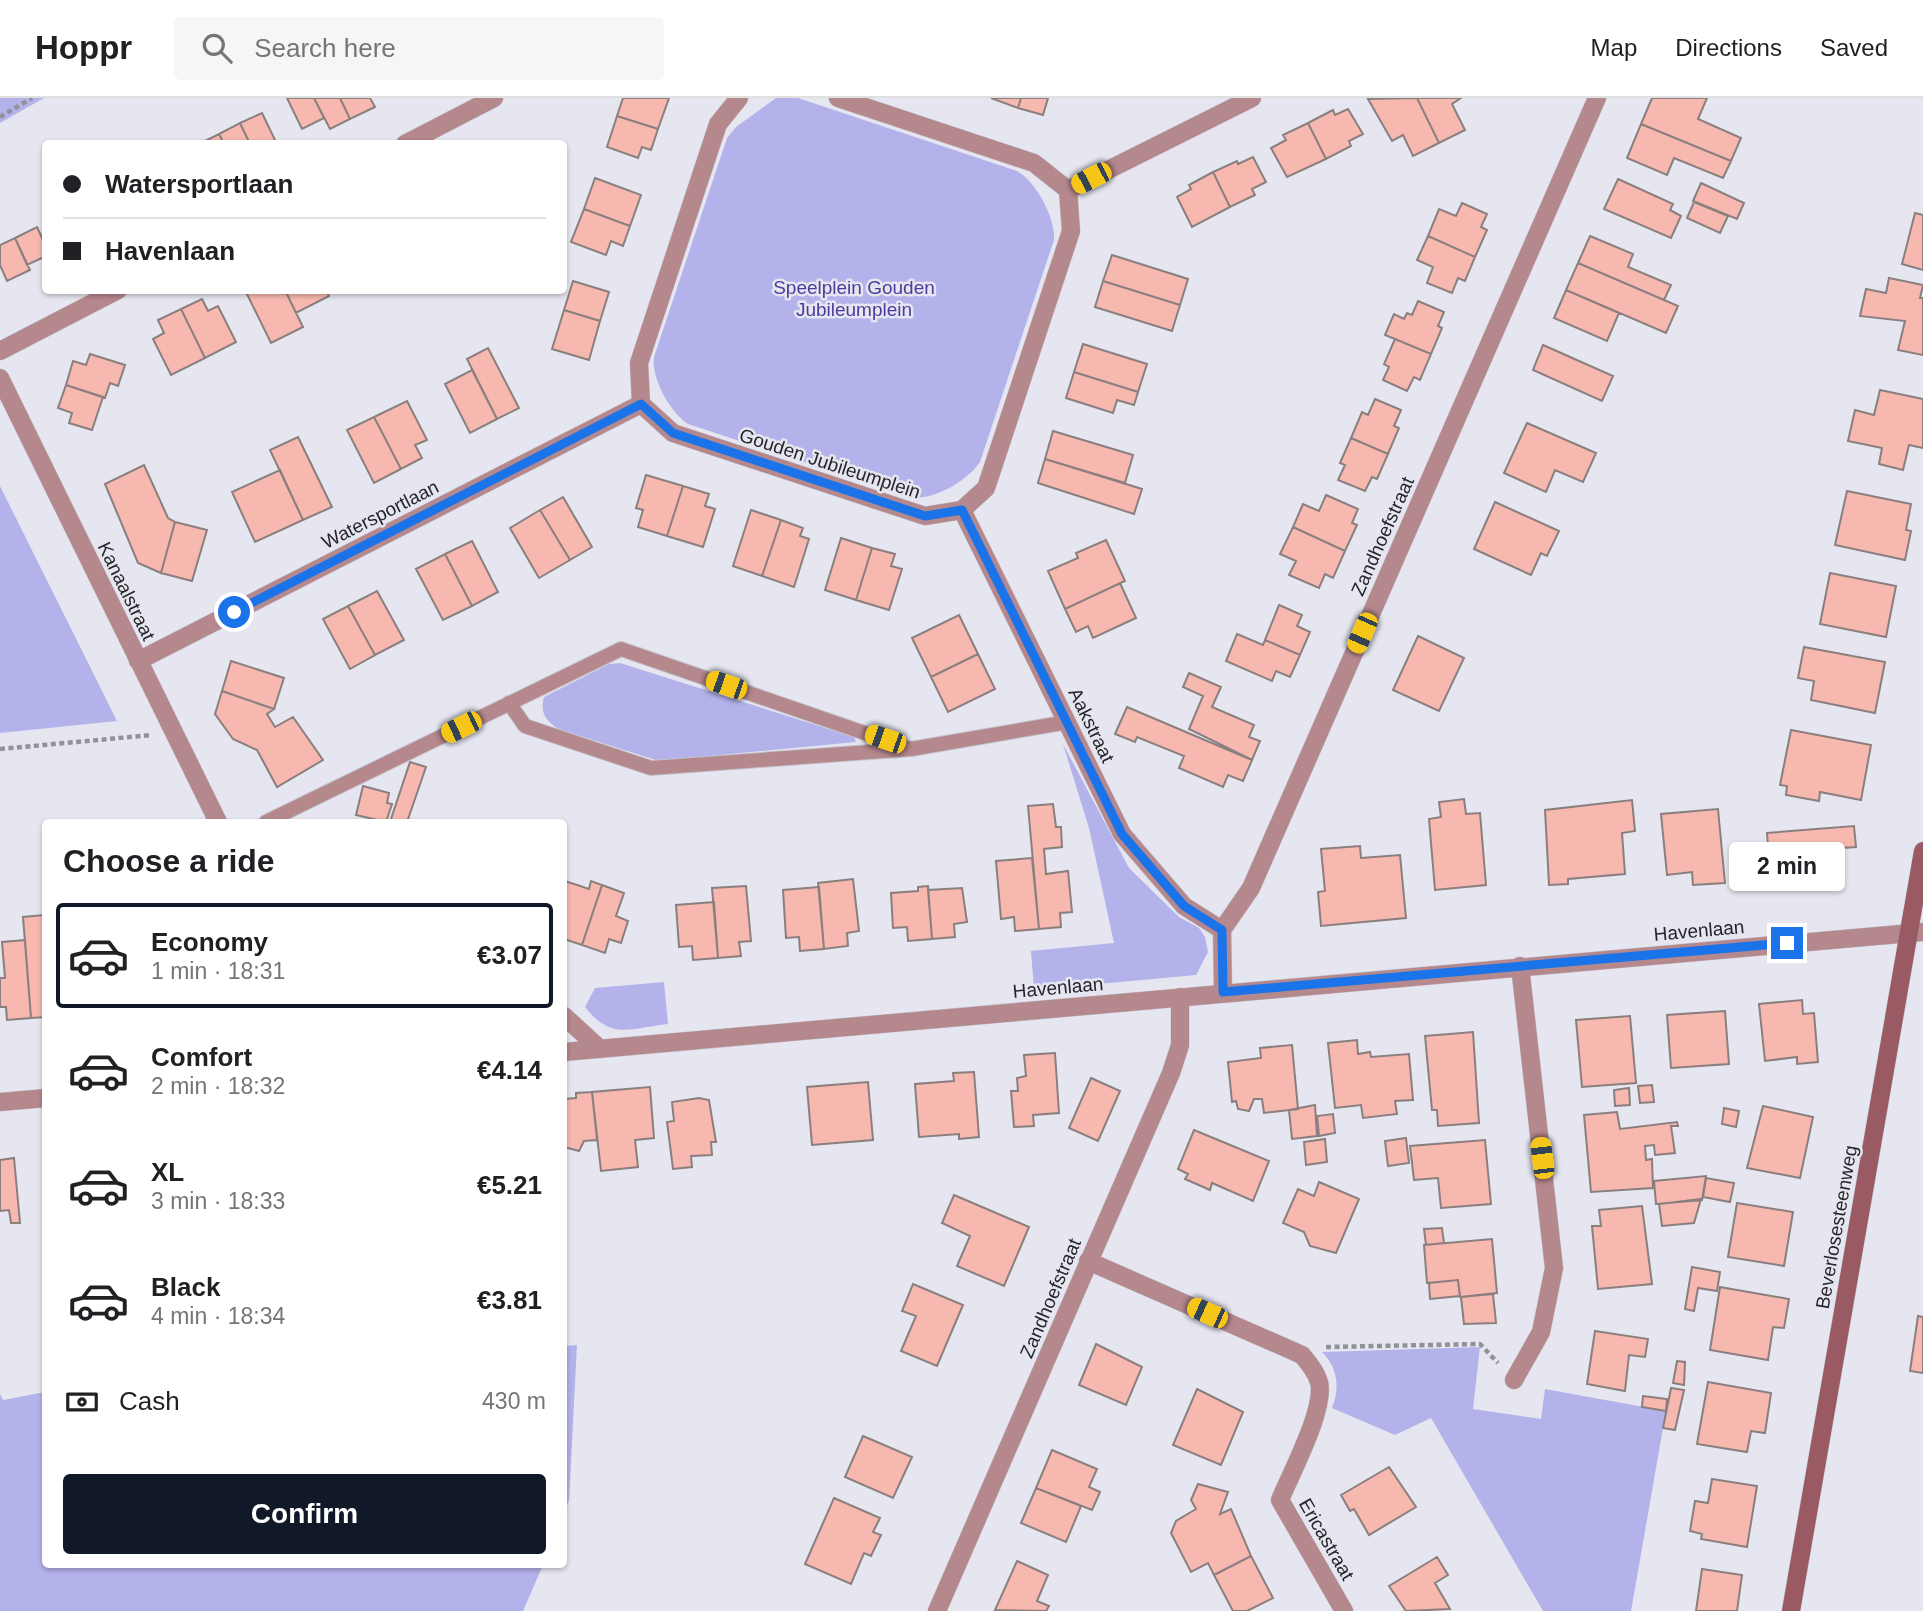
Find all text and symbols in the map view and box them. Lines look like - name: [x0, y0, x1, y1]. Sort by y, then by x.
- search box: [174, 17, 664, 80]
- text: Hoppr: [35, 29, 132, 66]
- icon: search: [198, 29, 236, 67]
- text: Search here: [254, 33, 396, 63]
- text: Map: [1591, 34, 1637, 61]
- text: Directions: [1675, 34, 1782, 61]
- text: Saved: [1820, 34, 1888, 61]
- car: [1068, 159, 1115, 197]
- text: Watersportlaan: [105, 169, 293, 199]
- text: Havenlaan: [105, 236, 235, 266]
- park label: Speelplein Gouden Jubileumplein: [773, 277, 935, 320]
- street label: Gouden Jubileumplein: [737, 424, 923, 503]
- street label: Zandhoefstraat: [1347, 473, 1418, 599]
- street label: Watersportlaan: [318, 476, 442, 553]
- street label: Kanaalstraat: [94, 539, 160, 644]
- route start: [218, 596, 250, 628]
- car: [1344, 610, 1381, 656]
- car: [703, 668, 750, 702]
- street label: Aakstraat: [1065, 685, 1119, 767]
- car: [438, 708, 485, 746]
- car: [862, 722, 909, 756]
- callout: 2 min: [1729, 842, 1845, 890]
- text: Choose a ride: [63, 843, 275, 879]
- text: 2 min: [1757, 853, 1817, 879]
- street label: Havenlaan: [1653, 916, 1745, 945]
- icon: car: [67, 924, 130, 987]
- text: Economy: [151, 927, 268, 957]
- route end: [1771, 927, 1803, 959]
- text: €3.07: [477, 940, 542, 970]
- text: 1 min · 18:31: [151, 958, 285, 984]
- street label: Havenlaan: [1012, 973, 1104, 1002]
- icon: car: [67, 1039, 130, 1102]
- text: Comfort: [151, 1042, 252, 1072]
- text: €4.14: [477, 1055, 542, 1085]
- text: 2 min · 18:32: [151, 1073, 285, 1099]
- car: [1530, 1136, 1555, 1180]
- street label: Beverlosesteenweg: [1812, 1144, 1861, 1311]
- icon: car: [67, 1154, 130, 1217]
- text: XL: [151, 1157, 184, 1187]
- text: €5.21: [477, 1170, 542, 1200]
- text: 3 min · 18:33: [151, 1188, 285, 1214]
- street label: Zandhoefstraat: [1016, 1235, 1085, 1361]
- icon: car: [67, 1269, 130, 1332]
- text: Black: [151, 1272, 220, 1302]
- text: €3.81: [477, 1285, 542, 1315]
- car: [1184, 1295, 1231, 1331]
- text: 4 min · 18:34: [151, 1303, 285, 1329]
- icon: cash: [63, 1383, 101, 1421]
- text: Cash: [119, 1386, 180, 1416]
- text: 430 m: [482, 1388, 546, 1414]
- button: Confirm: [63, 1474, 546, 1554]
- street label: Ericastraat: [1295, 1495, 1359, 1584]

